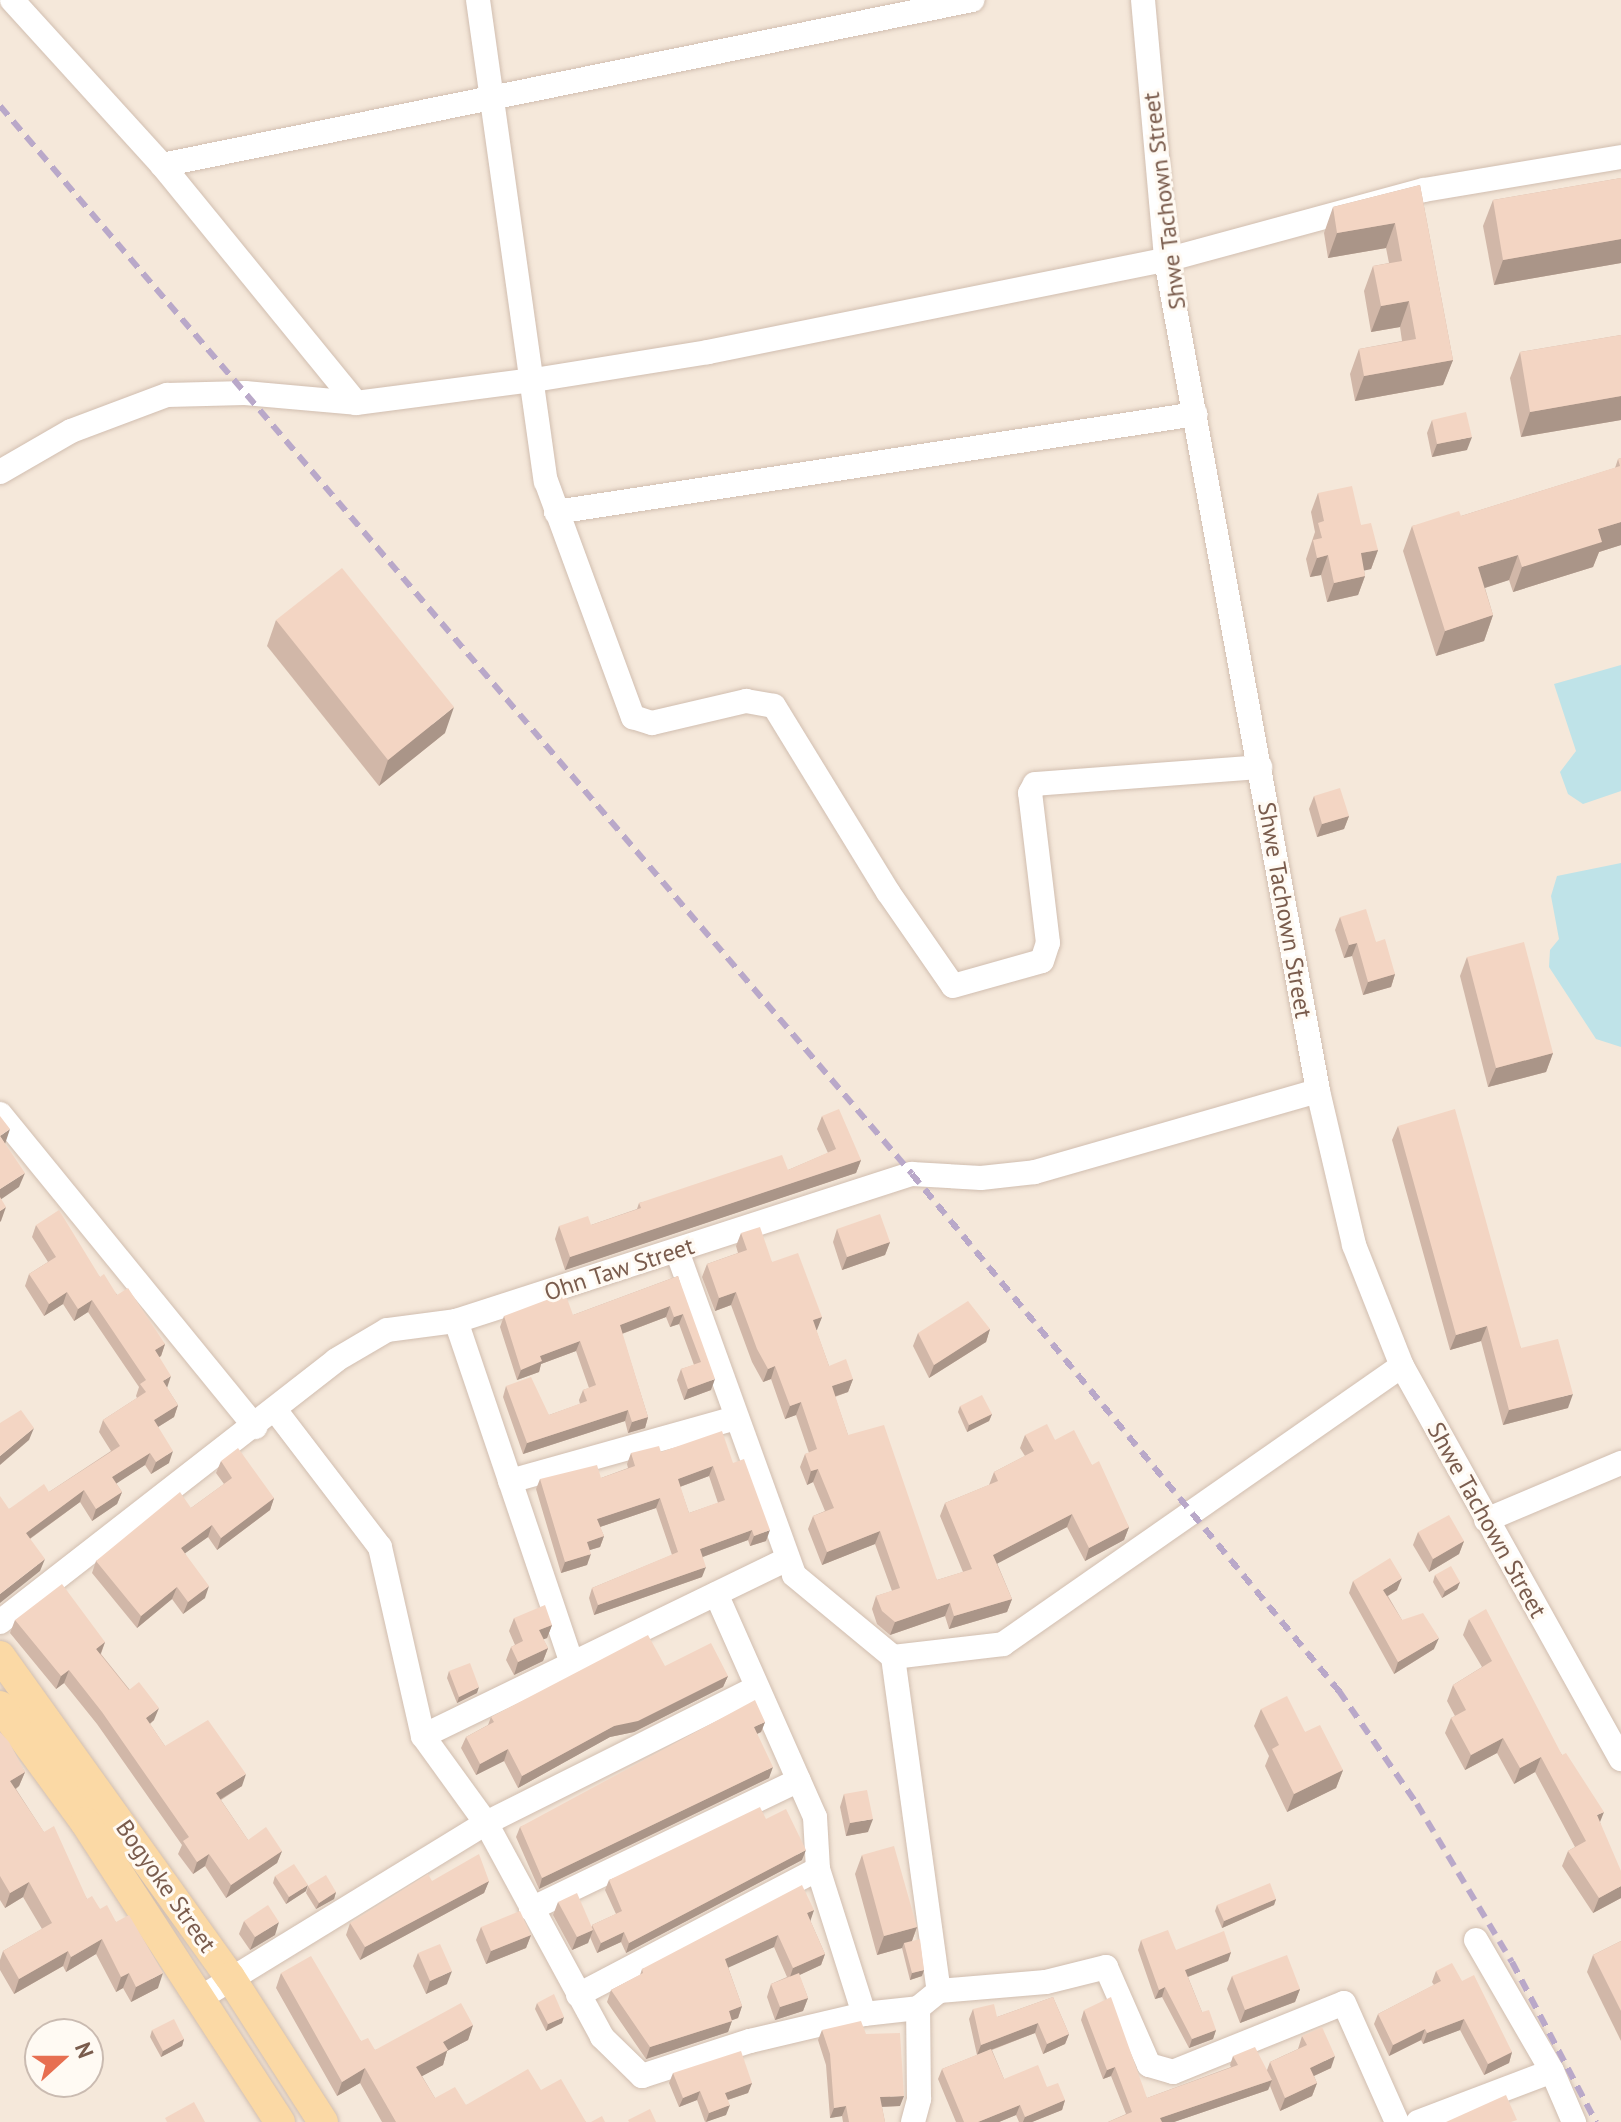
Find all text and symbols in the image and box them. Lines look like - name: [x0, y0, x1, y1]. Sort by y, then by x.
- street label: Shwe Tachown Street: [1136, 90, 1192, 312]
- street label: Shwe Tachown Street: [1252, 799, 1318, 1021]
- street label: Ohn Taw Street: [540, 1231, 698, 1307]
- street label: Shwe Tachown Street: [1421, 1417, 1553, 1623]
- street label: Bogyoke Street: [110, 1814, 222, 1958]
- north arrow: [24, 2018, 104, 2098]
- text: N: [69, 2038, 100, 2062]

